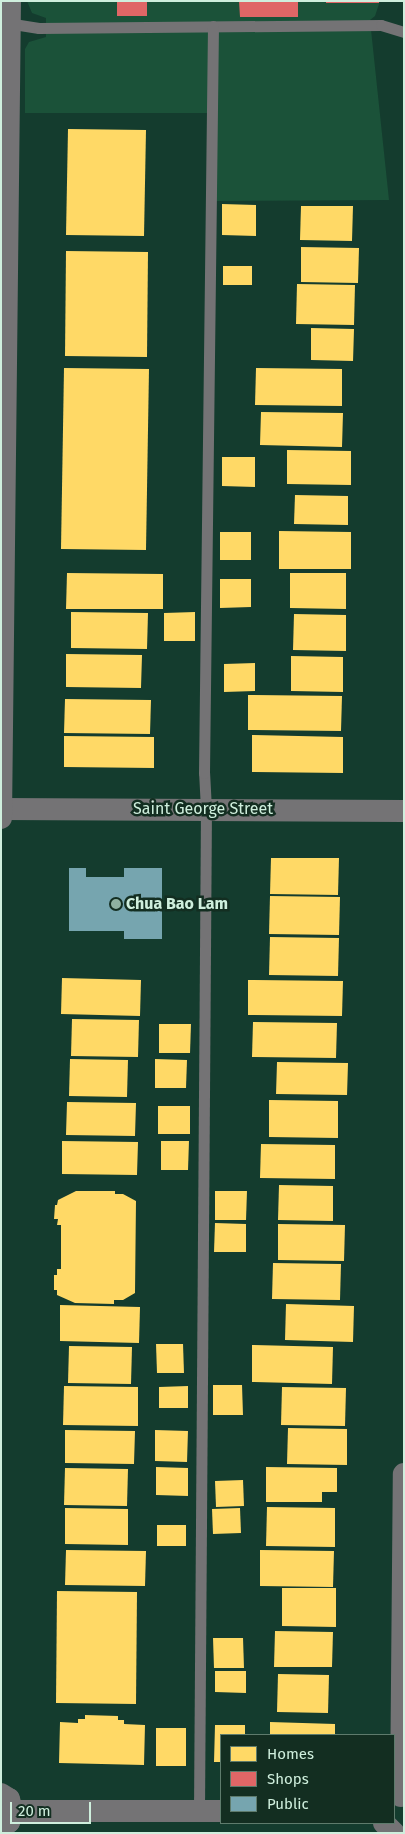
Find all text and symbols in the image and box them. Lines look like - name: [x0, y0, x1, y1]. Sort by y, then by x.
- street label: Saint George Street: [133, 799, 273, 819]
- place label: Chua Bao Lam: [126, 894, 228, 914]
- marker: Chua Bao Lam: [110, 898, 122, 910]
- legend: [220, 1734, 395, 1824]
- text: Homes: [267, 1745, 314, 1763]
- text: Shops: [267, 1770, 309, 1788]
- scale bar: [12, 1792, 94, 1824]
- text: Public: [267, 1795, 309, 1813]
- text: 20 m: [18, 1802, 51, 1820]

